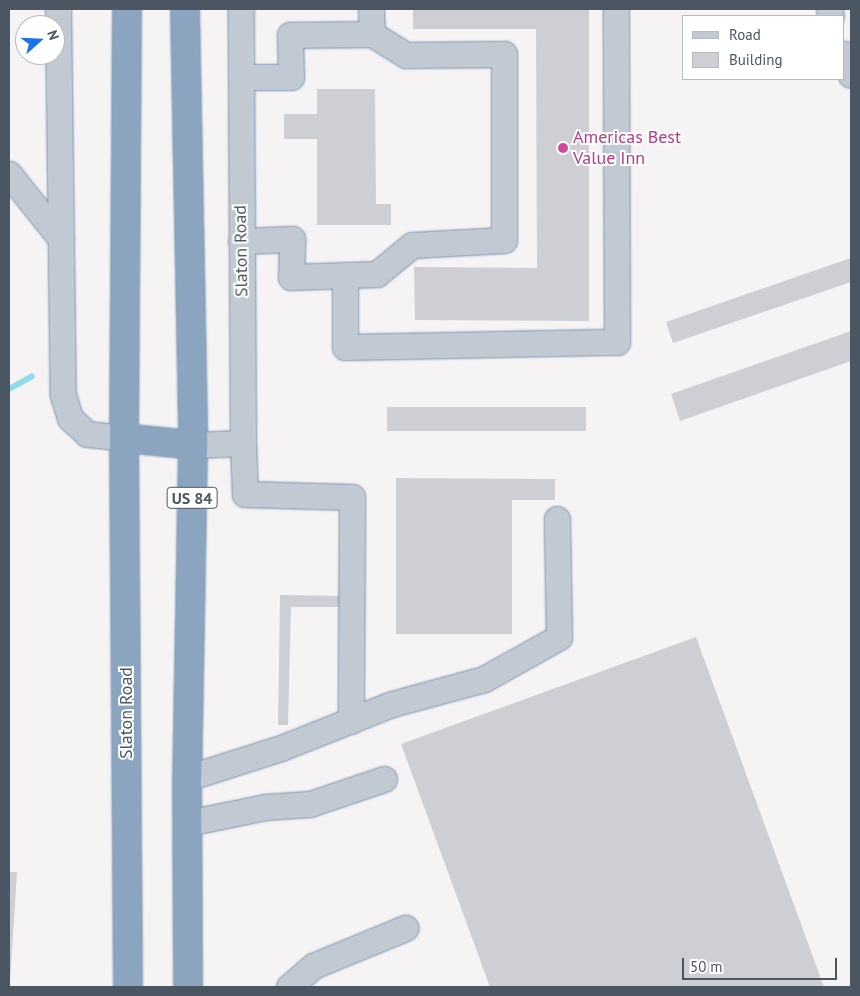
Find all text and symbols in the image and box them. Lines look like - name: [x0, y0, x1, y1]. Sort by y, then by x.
- north arrow: [15, 15, 65, 65]
- legend: [682, 15, 845, 80]
- text: Road: [729, 25, 761, 44]
- text: N: [43, 28, 63, 43]
- text: Building: [729, 50, 783, 69]
- place label: Americas Best Value Inn: [573, 127, 681, 170]
- marker: Americas Best Value Inn: [557, 142, 569, 154]
- street label: Slaton Road: [229, 205, 253, 297]
- road number: US 84: [166, 484, 218, 512]
- street label: Slaton Road: [115, 667, 137, 759]
- scale bar: [685, 948, 840, 980]
- text: 50 m: [690, 957, 723, 976]

